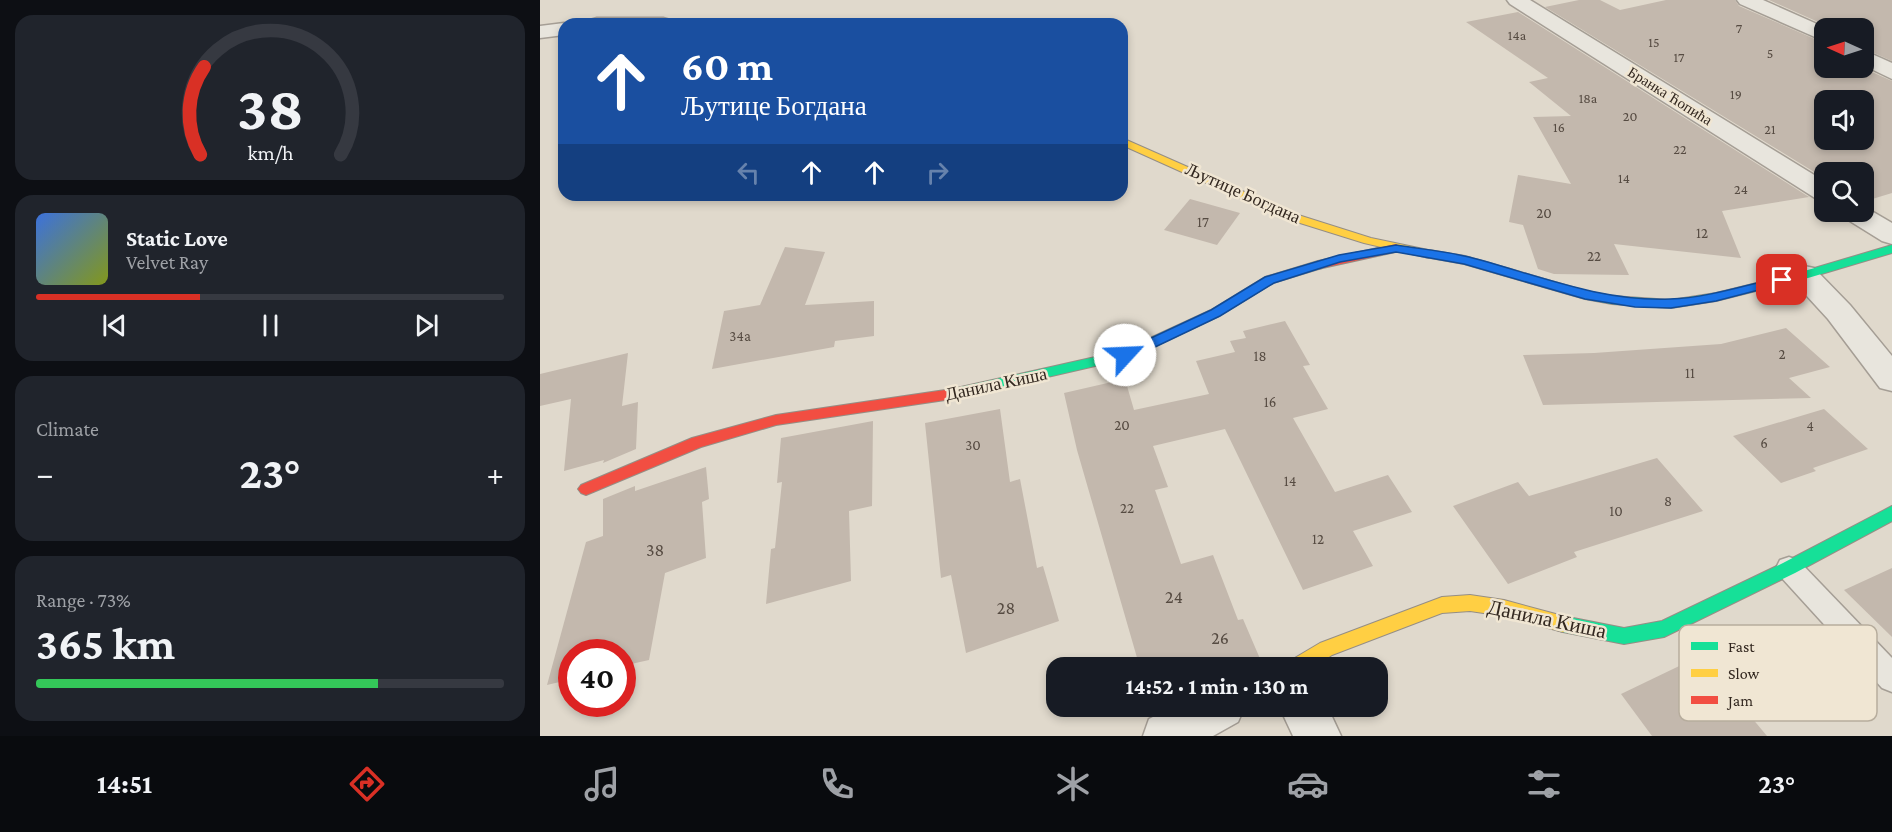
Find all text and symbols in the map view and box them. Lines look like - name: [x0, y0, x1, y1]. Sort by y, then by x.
- north arrow: [1814, 18, 1874, 78]
- map controls: [1814, 18, 1874, 222]
- house number: 7: [1736, 20, 1743, 36]
- house number: 14a: [1508, 27, 1527, 43]
- house number: 15: [1648, 34, 1660, 50]
- icon: ahead: [582, 42, 660, 120]
- text: 60 m: [681, 42, 773, 89]
- house number: 5: [1767, 45, 1773, 61]
- house number: 17: [1673, 49, 1685, 65]
- street label: Бранка Ћопића: [1625, 64, 1715, 128]
- text: 38: [237, 73, 303, 142]
- house number: 19: [1730, 86, 1742, 102]
- house number: 18a: [1579, 90, 1598, 106]
- button: sound: [1814, 90, 1874, 150]
- text: Љутице Богдана: [681, 91, 867, 121]
- house number: 20: [1623, 108, 1637, 124]
- house number: 16: [1553, 119, 1565, 135]
- house number: 21: [1764, 121, 1776, 137]
- text: km/h: [247, 141, 294, 165]
- house number: 22: [1673, 141, 1687, 157]
- icon: left: [732, 156, 765, 189]
- icon: ahead: [795, 156, 828, 189]
- icon: ahead: [858, 156, 891, 189]
- icon: right: [921, 156, 954, 189]
- street label: Љутице Богдана: [1182, 159, 1304, 227]
- button: search: [1814, 162, 1874, 222]
- house number: 14: [1618, 170, 1630, 186]
- house number: 24: [1734, 181, 1748, 197]
- house number: 20: [1536, 205, 1552, 221]
- house number: 17: [1197, 214, 1209, 230]
- house number: 12: [1696, 225, 1708, 241]
- text: Static Love: [126, 226, 228, 251]
- house number: 22: [1587, 248, 1601, 264]
- text: Velvet Ray: [126, 251, 208, 273]
- pin: [1756, 254, 1807, 305]
- icon: arrive: [1765, 263, 1798, 296]
- icon: previous: [98, 309, 131, 342]
- icon: pause: [254, 309, 287, 342]
- icon: next: [410, 309, 443, 342]
- position arrow: [1093, 323, 1157, 387]
- house number: 34a: [729, 328, 751, 344]
- house number: 2: [1778, 346, 1786, 362]
- house number: 18: [1253, 348, 1267, 364]
- street label: Данила Киша: [943, 363, 1049, 405]
- house number: 11: [1685, 365, 1695, 381]
- house number: 16: [1264, 394, 1276, 410]
- house number: 20: [1114, 417, 1130, 433]
- text: Climate: [36, 418, 99, 440]
- house number: 4: [1806, 418, 1814, 434]
- house number: 6: [1760, 435, 1768, 451]
- house number: 30: [965, 437, 981, 453]
- text: 23°: [239, 448, 301, 498]
- text: −: [36, 455, 53, 492]
- text: +: [487, 455, 504, 492]
- house number: 14: [1284, 473, 1296, 489]
- house number: 8: [1664, 493, 1672, 509]
- house number: 22: [1120, 500, 1134, 516]
- house number: 10: [1609, 503, 1623, 519]
- house number: 12: [1312, 531, 1324, 547]
- house number: 38: [646, 540, 664, 560]
- house number: 24: [1165, 587, 1183, 607]
- text: Range · 73%: [36, 589, 131, 611]
- street label: Данила Киша: [1486, 595, 1609, 643]
- house number: 28: [997, 598, 1015, 618]
- text: 365 km: [36, 619, 175, 669]
- legend: [1679, 625, 1877, 721]
- house number: 26: [1211, 628, 1229, 648]
- text: Fast: [1728, 638, 1755, 655]
- speed limit sign: 40: [558, 639, 636, 717]
- text: Slow: [1728, 665, 1760, 682]
- text: 14:52 · 1 min · 130 m: [1126, 674, 1308, 699]
- text: Jam: [1726, 692, 1753, 710]
- icon: directions: [346, 763, 388, 805]
- icon: music: [581, 763, 623, 805]
- icon: phone: [816, 763, 858, 805]
- icon: climate: [1052, 763, 1094, 805]
- icon: car: [1287, 763, 1329, 805]
- icon: filters: [1523, 763, 1565, 805]
- text: 14:51: [97, 769, 152, 799]
- text: 23°: [1758, 769, 1795, 799]

